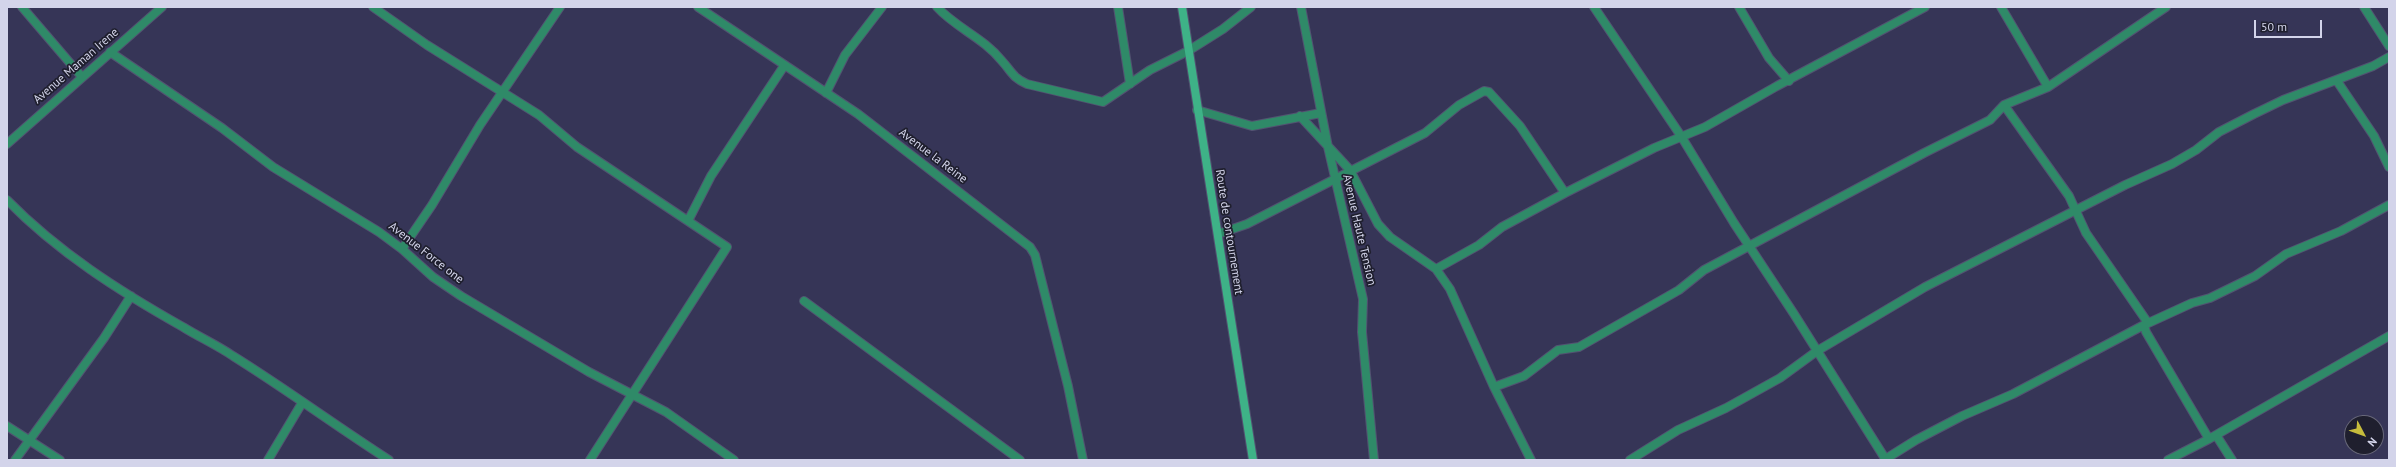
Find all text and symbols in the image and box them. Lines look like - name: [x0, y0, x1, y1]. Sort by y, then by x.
- scale bar: [2256, 12, 2324, 38]
- text: 50 m: [2261, 19, 2287, 34]
- street label: Avenue Maman Irene: [31, 25, 121, 107]
- street label: Avenue la Reine: [896, 126, 970, 186]
- street label: Route de contournement: [1212, 168, 1246, 296]
- street label: Avenue Haute Tension: [1339, 173, 1379, 287]
- street label: Avenue Force one: [386, 219, 466, 287]
- north arrow: [2344, 415, 2384, 455]
- text: N: [2365, 435, 2380, 450]

